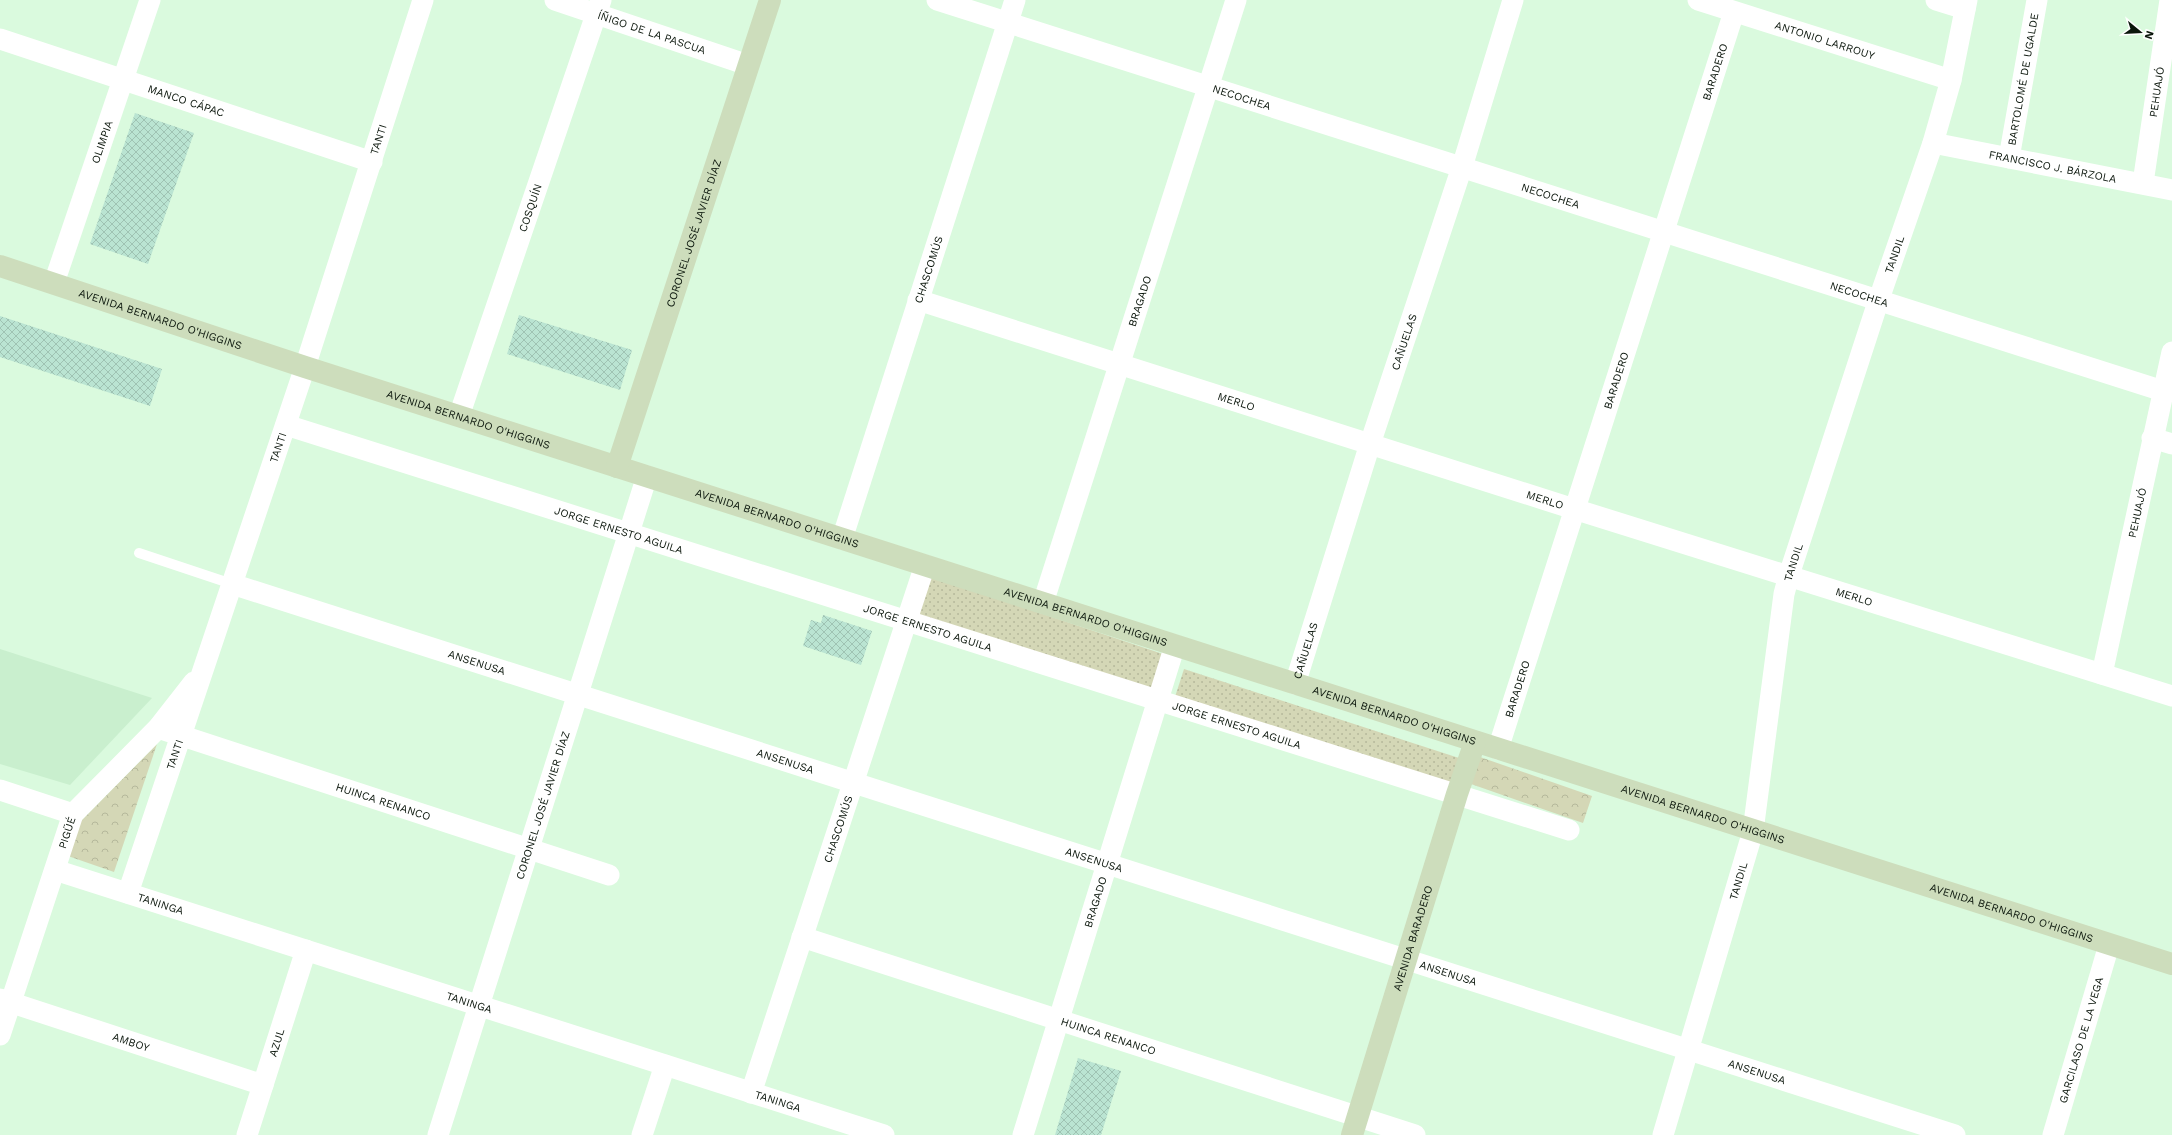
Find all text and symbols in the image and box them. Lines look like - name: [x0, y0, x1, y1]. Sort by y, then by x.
- street label: ÍÑIGO DE LA PASCUA: [596, 7, 707, 57]
- street label: BARTOLOMÉ DE UGALDE: [2005, 12, 2041, 146]
- north arrow: [2120, 12, 2160, 52]
- street label: ANTONIO LARROUY: [1773, 18, 1877, 62]
- text: N: [2142, 29, 2156, 41]
- street label: BARADERO: [1700, 42, 1730, 102]
- street label: PEHUAJÓ: [2146, 66, 2167, 118]
- street label: MANCO CÁPAC: [146, 82, 226, 119]
- street label: NECOCHEA: [1211, 82, 1273, 113]
- street label: OLIMPIA: [89, 119, 115, 165]
- street label: TANTI: [367, 123, 389, 156]
- street label: FRANCISCO J. BÁRZOLA: [1988, 148, 2118, 185]
- street label: CORONEL JOSÉ JAVIER DÍAZ: [663, 158, 724, 309]
- street label: NECOCHEA: [1520, 180, 1581, 211]
- street label: COSQUÍN: [516, 182, 544, 234]
- street label: CHASCOMÚS: [912, 234, 945, 305]
- street label: TANDIL: [1882, 234, 1907, 275]
- street label: BRAGADO: [1125, 274, 1154, 328]
- street label: NECOCHEA: [1828, 279, 1890, 310]
- street label: AVENIDA BERNARDO O'HIGGINS: [77, 286, 244, 352]
- street label: CAÑUELAS: [1389, 312, 1419, 372]
- street label: BARADERO: [1601, 350, 1631, 411]
- street label: AVENIDA BERNARDO O'HIGGINS: [385, 387, 552, 452]
- street label: MERLO: [1216, 389, 1256, 413]
- street label: TANTI: [267, 431, 289, 464]
- street label: AVENIDA BERNARDO O'HIGGINS: [694, 486, 861, 550]
- street label: PEHUAJÓ: [2125, 486, 2149, 539]
- street label: MERLO: [1525, 488, 1565, 512]
- street label: JORGE ERNESTO AGUILA: [553, 504, 685, 557]
- street label: TANDIL: [1781, 542, 1805, 583]
- street label: AVENIDA BERNARDO O'HIGGINS: [1002, 584, 1169, 649]
- street label: MERLO: [1834, 585, 1874, 609]
- street label: JORGE ERNESTO AGUILA: [862, 601, 994, 654]
- street label: CAÑUELAS: [1291, 621, 1320, 680]
- street label: ANSENUSA: [446, 647, 507, 678]
- street label: BARADERO: [1502, 659, 1532, 719]
- street label: AVENIDA BERNARDO O'HIGGINS: [1311, 683, 1478, 748]
- street label: JORGE ERNESTO AGUILA: [1171, 699, 1303, 752]
- street label: CORONEL JOSÉ JAVIER DÍAZ: [513, 729, 572, 881]
- street label: TANTI: [163, 738, 186, 771]
- street label: ANSENUSA: [755, 746, 816, 776]
- street label: HUINCA RENANCO: [334, 780, 432, 823]
- street label: AVENIDA BERNARDO O'HIGGINS: [1620, 782, 1786, 846]
- street label: CHASCOMÚS: [821, 794, 855, 864]
- street label: PIGÜÉ: [55, 815, 78, 850]
- street label: ANSENUSA: [1064, 844, 1124, 875]
- street label: TANDIL: [1726, 860, 1750, 901]
- street label: BRAGADO: [1081, 875, 1109, 929]
- street label: AVENIDA BERNARDO O'HIGGINS: [1928, 880, 2095, 945]
- street label: AVENIDA BARADERO: [1390, 884, 1435, 993]
- street label: TANINGA: [136, 890, 185, 917]
- street label: ANSENUSA: [1418, 958, 1479, 988]
- street label: GARCILASO DE LA VEGA: [2056, 975, 2106, 1105]
- street label: TANINGA: [445, 989, 494, 1016]
- street label: HUINCA RENANCO: [1059, 1015, 1157, 1057]
- street label: AZUL: [266, 1027, 287, 1058]
- street label: AMBOY: [111, 1030, 152, 1054]
- street label: ANSENUSA: [1727, 1056, 1787, 1087]
- street label: TANINGA: [753, 1088, 803, 1115]

